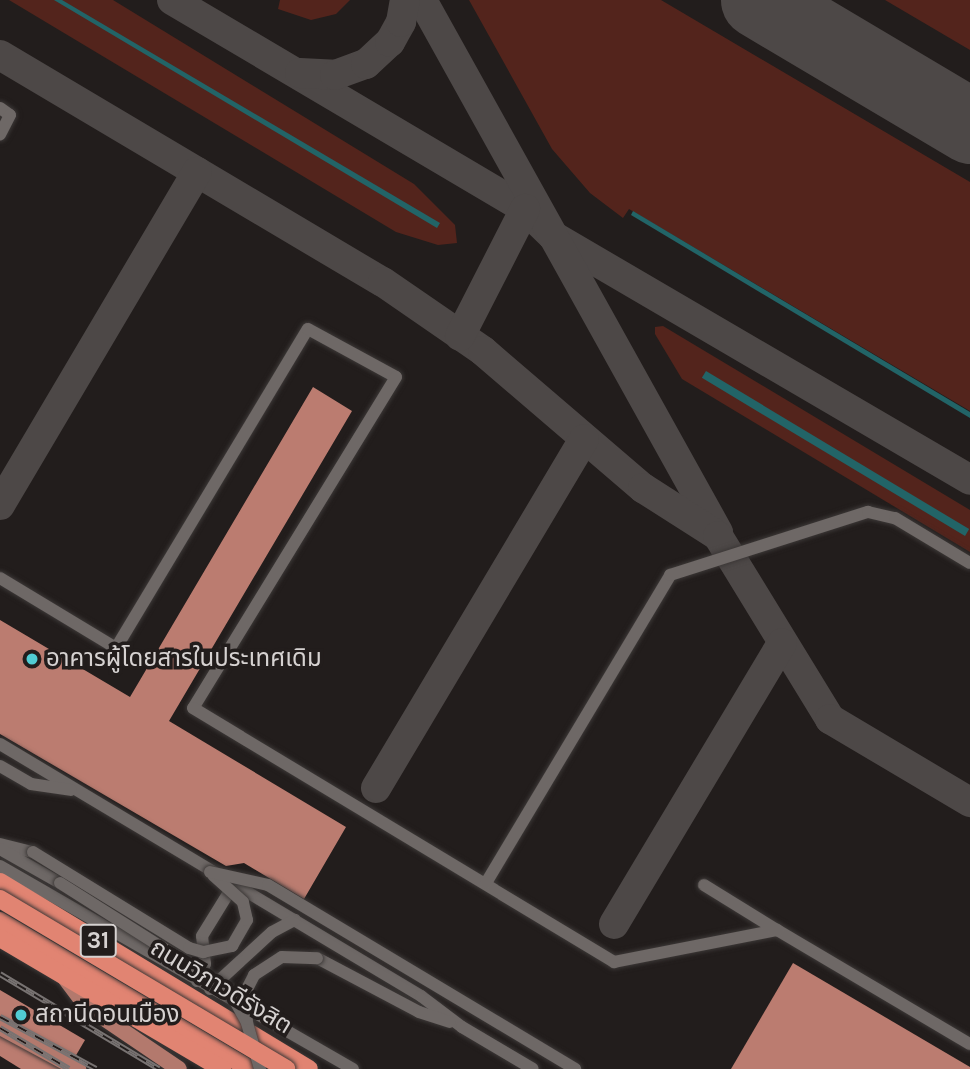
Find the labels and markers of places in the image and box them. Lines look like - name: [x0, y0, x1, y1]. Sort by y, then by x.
- place label: อาคารผู้โดยสารในประเทศเดิม: [46, 645, 322, 673]
- marker: อาคารผู้โดยสารในประเทศเดิม: [24, 651, 40, 667]
- place label: สถานีดอนเมือง: [35, 1001, 179, 1029]
- marker: สถานีดอนเมือง: [13, 1007, 29, 1023]

